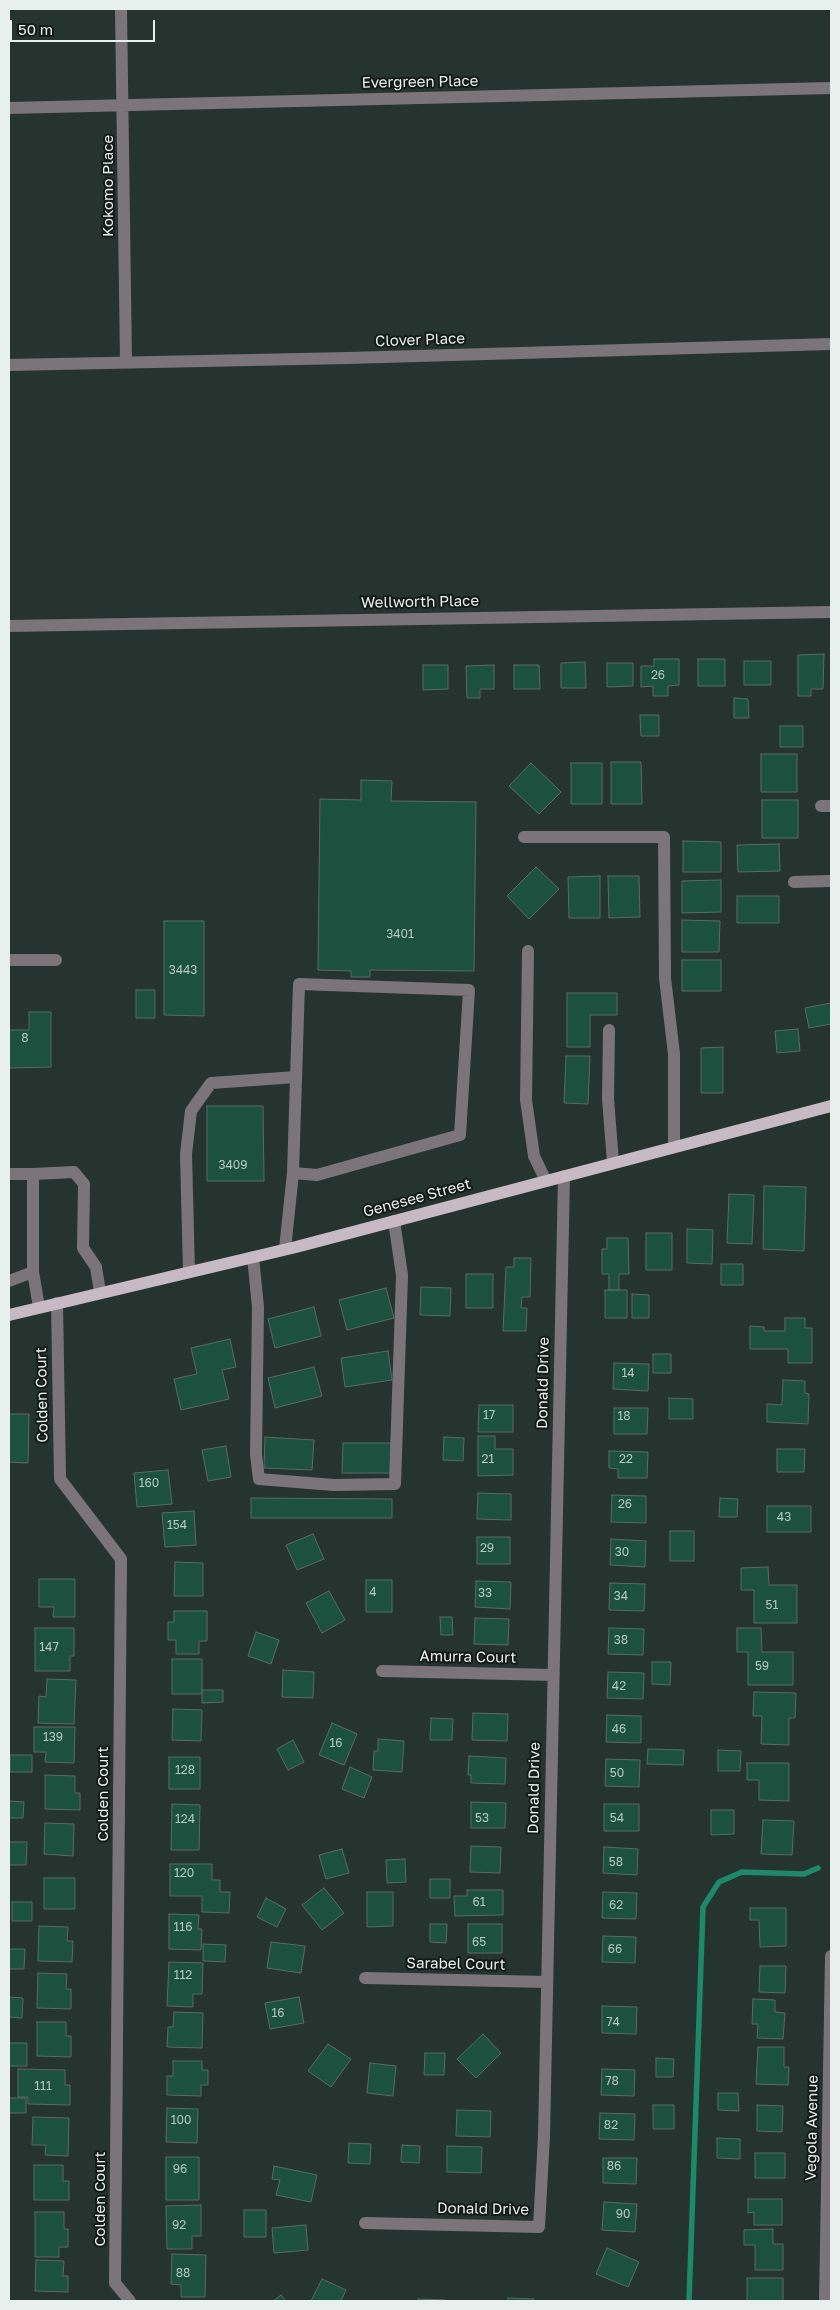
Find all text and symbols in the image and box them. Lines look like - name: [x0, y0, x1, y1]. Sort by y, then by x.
- scale bar: [12, 10, 158, 42]
- text: 50 m: [18, 20, 53, 38]
- street label: Evergreen Place: [361, 72, 479, 92]
- street label: Kokomo Place: [99, 135, 117, 237]
- street label: Clover Place: [375, 329, 465, 351]
- street label: Wellworth Place: [361, 592, 479, 612]
- house number: 26: [651, 668, 665, 682]
- house number: 3401: [386, 927, 414, 941]
- house number: 3443: [169, 963, 197, 977]
- house number: 8: [21, 1031, 29, 1045]
- house number: 3409: [218, 1158, 248, 1172]
- street label: Genesee Street: [361, 1175, 473, 1221]
- street label: Donald Drive: [533, 1337, 553, 1429]
- street label: Colden Court: [32, 1347, 52, 1443]
- house number: 14: [621, 1366, 635, 1380]
- house number: 17: [483, 1408, 495, 1422]
- house number: 18: [617, 1409, 631, 1423]
- house number: 21: [482, 1452, 494, 1466]
- house number: 22: [619, 1452, 633, 1466]
- house number: 160: [139, 1476, 159, 1490]
- house number: 26: [618, 1497, 632, 1511]
- house number: 43: [777, 1510, 791, 1524]
- house number: 154: [167, 1518, 187, 1532]
- house number: 29: [480, 1541, 494, 1555]
- house number: 30: [615, 1545, 629, 1559]
- house number: 4: [369, 1585, 377, 1599]
- house number: 33: [478, 1586, 492, 1600]
- house number: 34: [614, 1589, 628, 1603]
- house number: 51: [766, 1598, 778, 1612]
- house number: 38: [614, 1633, 628, 1647]
- house number: 147: [39, 1640, 59, 1654]
- street label: Amurra Court: [420, 1647, 516, 1667]
- house number: 59: [755, 1659, 769, 1673]
- house number: 42: [612, 1679, 626, 1693]
- house number: 46: [612, 1722, 626, 1736]
- house number: 139: [43, 1730, 63, 1744]
- house number: 16: [329, 1736, 343, 1750]
- street label: Donald Drive: [524, 1742, 544, 1834]
- street label: Colden Court: [94, 1746, 112, 1842]
- house number: 128: [175, 1763, 195, 1777]
- house number: 50: [610, 1766, 624, 1780]
- house number: 53: [475, 1811, 489, 1825]
- house number: 54: [610, 1811, 624, 1825]
- house number: 124: [175, 1812, 195, 1826]
- house number: 58: [609, 1855, 623, 1869]
- house number: 120: [174, 1866, 194, 1880]
- house number: 61: [472, 1895, 486, 1909]
- house number: 62: [609, 1898, 623, 1912]
- house number: 116: [174, 1920, 192, 1934]
- house number: 65: [472, 1935, 486, 1949]
- house number: 66: [608, 1942, 622, 1956]
- street label: Sarabel Court: [406, 1954, 506, 1974]
- house number: 112: [174, 1968, 192, 1982]
- house number: 16: [271, 2006, 285, 2020]
- house number: 74: [606, 2015, 620, 2029]
- house number: 78: [605, 2074, 619, 2088]
- street label: Vegola Avenue: [802, 2075, 822, 2181]
- house number: 111: [34, 2079, 52, 2093]
- house number: 100: [171, 2113, 191, 2127]
- house number: 82: [604, 2118, 618, 2132]
- street label: Colden Court: [91, 2151, 109, 2247]
- house number: 86: [607, 2159, 621, 2173]
- house number: 96: [173, 2162, 187, 2176]
- street label: Donald Drive: [437, 2199, 529, 2219]
- house number: 90: [616, 2207, 630, 2221]
- house number: 92: [172, 2218, 186, 2232]
- house number: 88: [176, 2266, 190, 2280]

